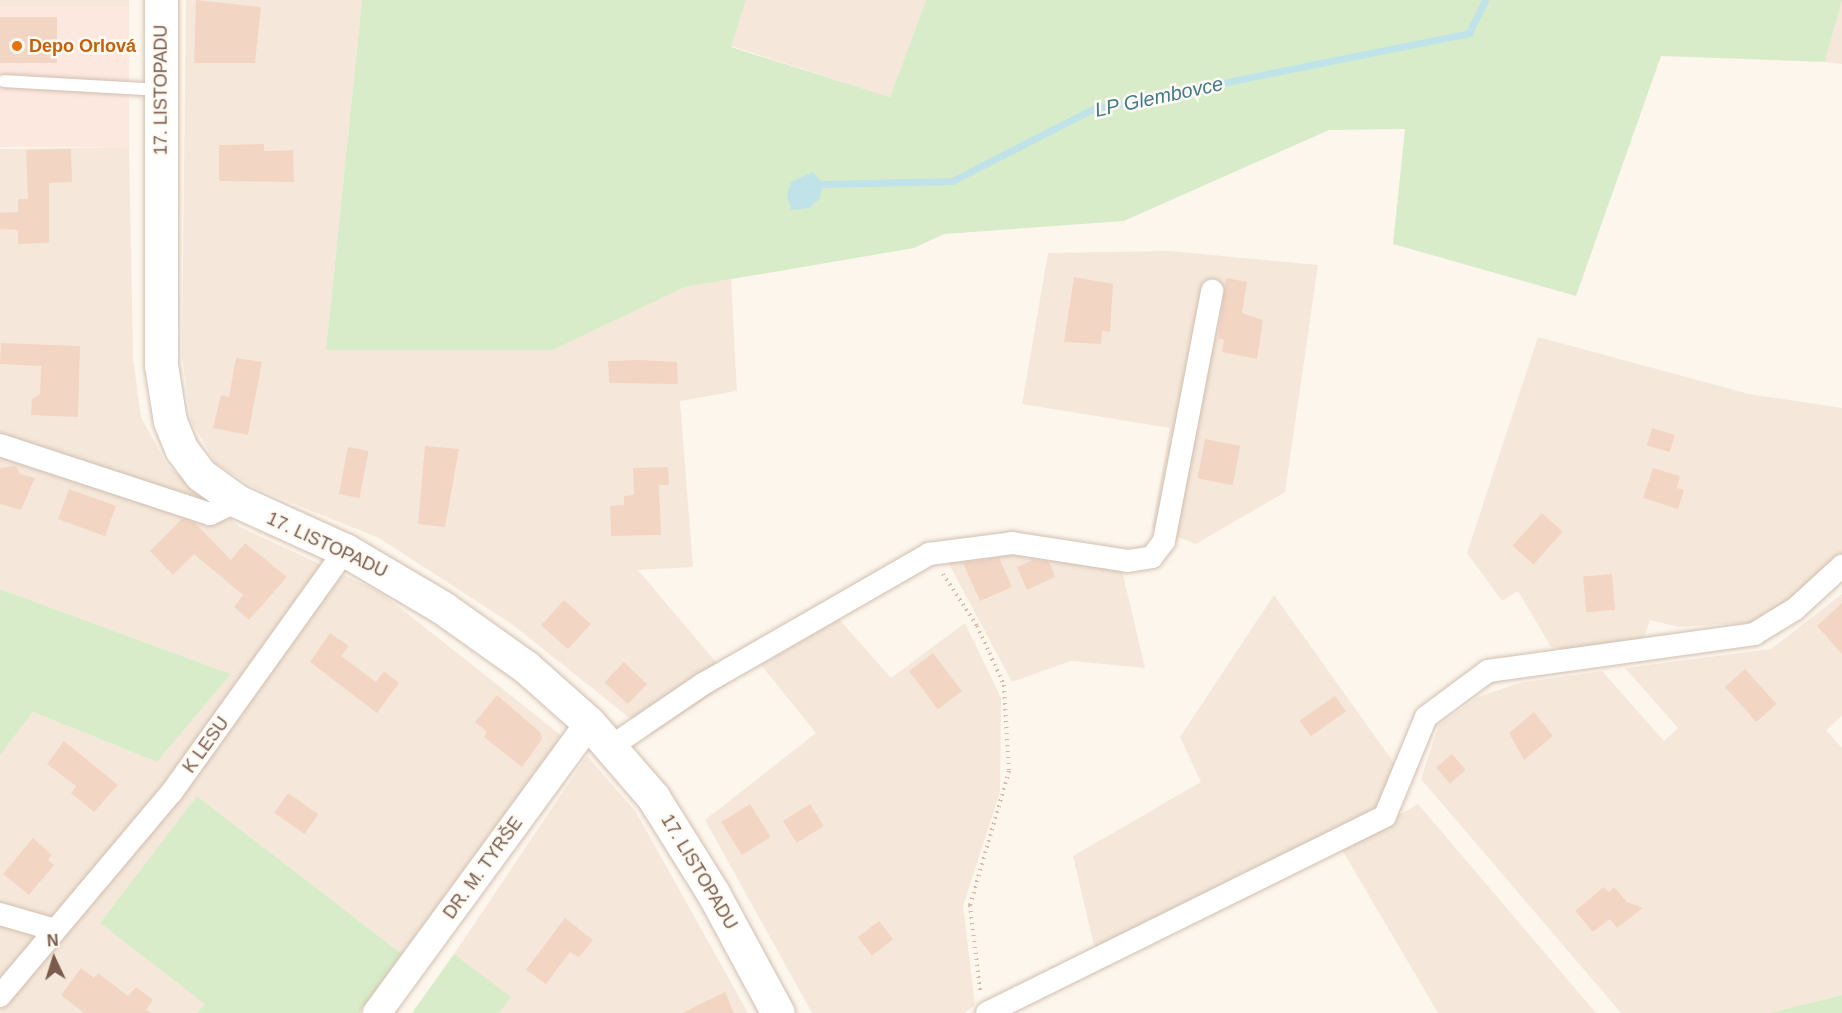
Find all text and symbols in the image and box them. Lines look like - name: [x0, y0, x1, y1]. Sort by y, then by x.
- street label: 17. LISTOPADU: [150, 25, 172, 155]
- place label: Depo Orlová: [29, 35, 136, 57]
- marker: Depo Orlová: [10, 39, 24, 53]
- water label: LP Glembovce: [1092, 72, 1226, 122]
- street label: 17. LISTOPADU: [263, 508, 391, 582]
- street label: K LESU: [178, 713, 234, 777]
- street label: 17. LISTOPADU: [656, 811, 742, 933]
- street label: DR. M. TYRŠE: [439, 813, 527, 923]
- north arrow: [24, 929, 84, 989]
- text: N: [46, 932, 59, 949]

